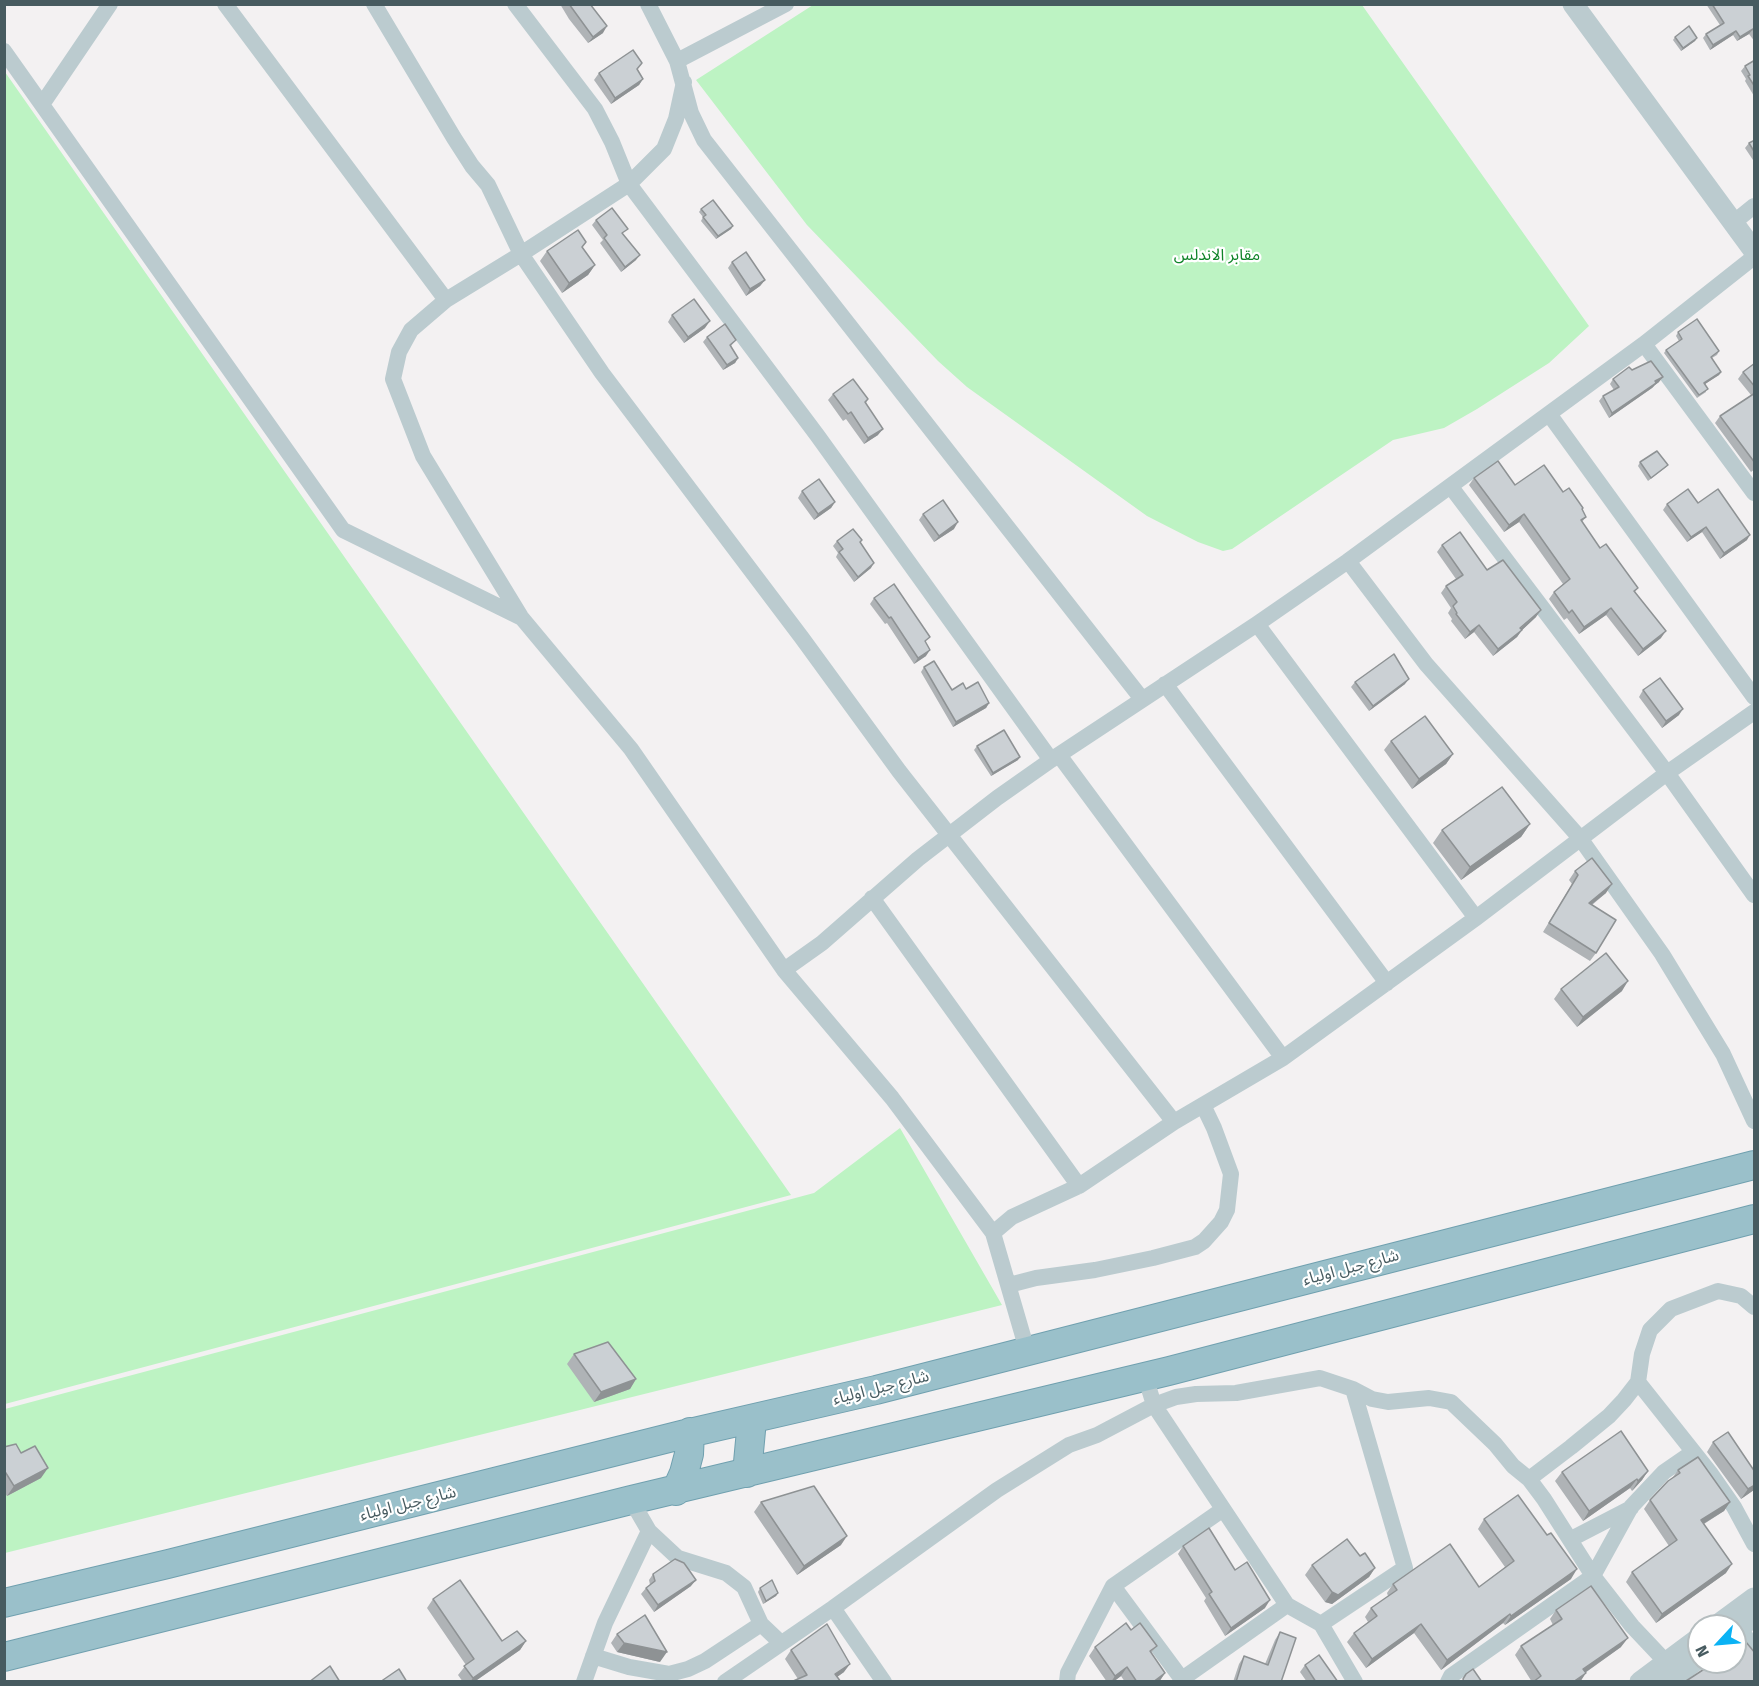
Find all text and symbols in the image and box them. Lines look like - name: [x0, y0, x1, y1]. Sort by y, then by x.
- park label: مقابر الاندلس: [1174, 246, 1260, 266]
- street label: شارع جبل اولياء: [1301, 1246, 1401, 1290]
- street label: شارع جبل اولياء: [831, 1367, 931, 1409]
- street label: شارع جبل اولياء: [358, 1483, 458, 1525]
- north arrow: [1687, 1614, 1747, 1674]
- text: N: [1691, 1642, 1713, 1660]

